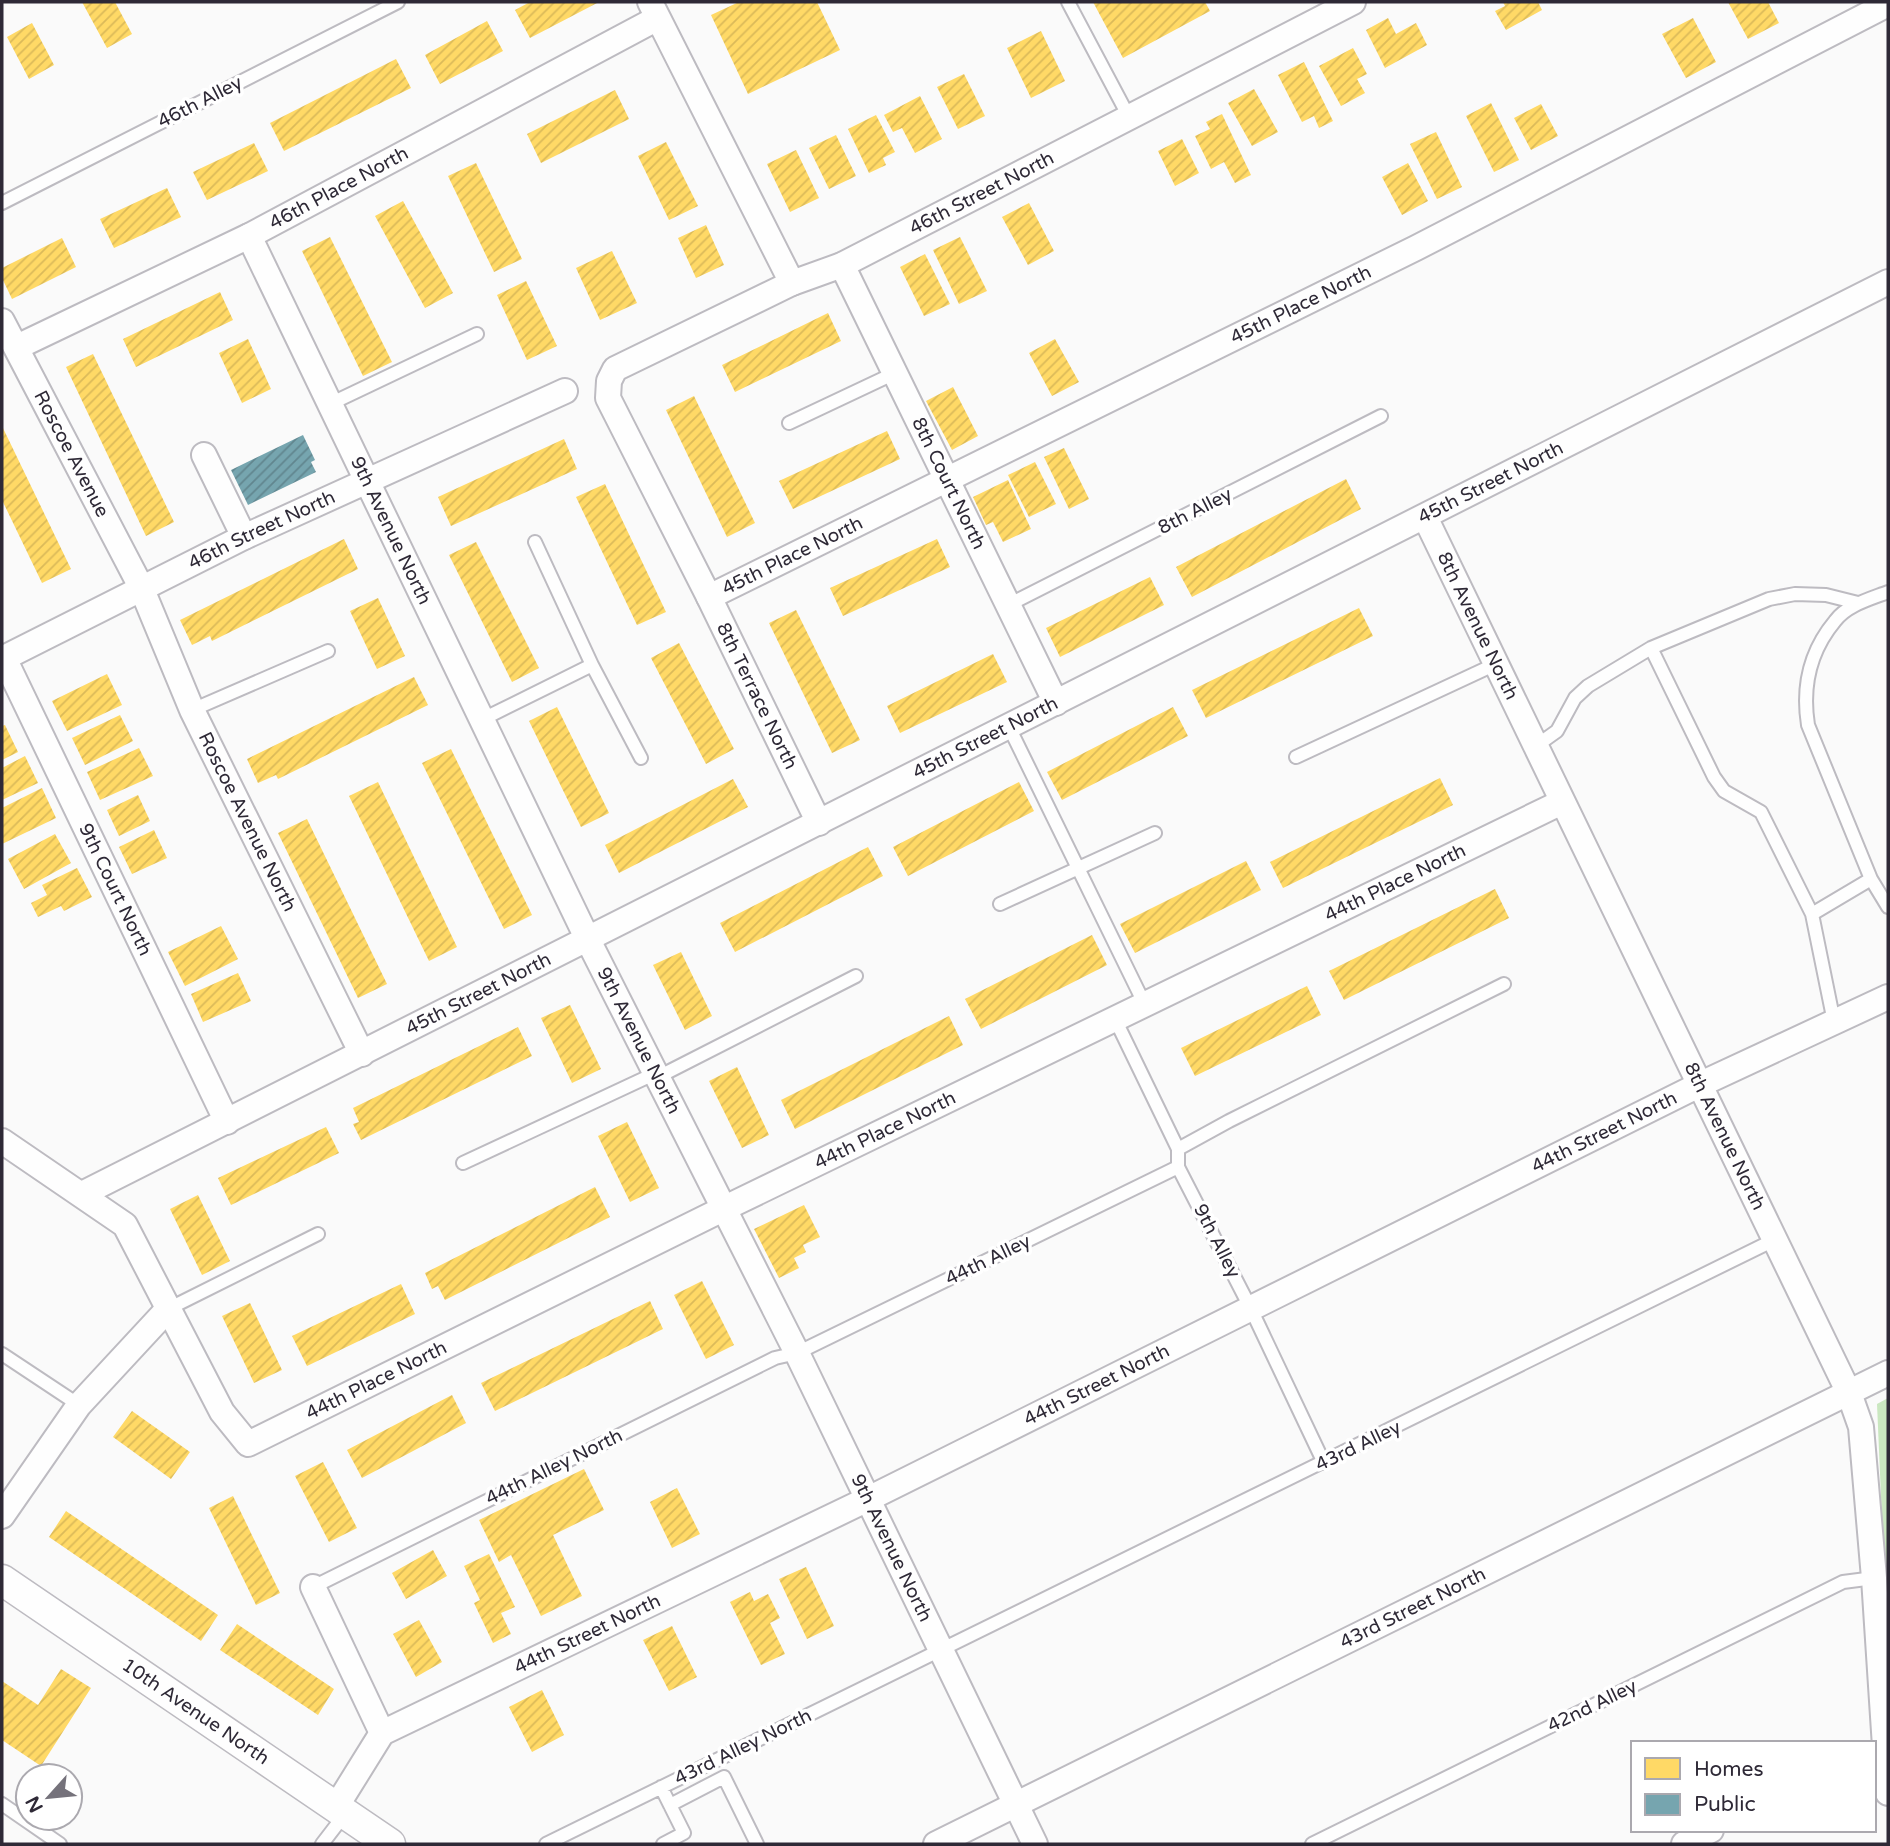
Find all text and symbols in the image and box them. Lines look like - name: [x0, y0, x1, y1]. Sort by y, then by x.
- street label: 46th Alley: [154, 71, 246, 133]
- street label: 46th Place North: [266, 142, 412, 234]
- street label: 46th Street North: [906, 147, 1058, 239]
- street label: 45th Place North: [1227, 261, 1375, 349]
- street label: Roscoe Avenue: [29, 387, 114, 521]
- street label: 8th Court North: [907, 414, 990, 553]
- street label: 45th Street North: [1414, 437, 1567, 528]
- street label: 9th Avenue North: [346, 453, 436, 608]
- street label: 8th Alley: [1154, 483, 1236, 539]
- street label: 46th Street North: [185, 486, 339, 574]
- street label: 45th Place North: [718, 512, 866, 600]
- street label: 8th Avenue North: [1433, 548, 1523, 703]
- street label: 8th Terrace North: [712, 619, 802, 773]
- street label: 45th Street North: [909, 692, 1062, 784]
- street label: Roscoe Avenue North: [194, 729, 301, 915]
- street label: 9th Court North: [74, 820, 156, 959]
- street label: 44th Place North: [1321, 839, 1469, 926]
- street label: 45th Street North: [402, 948, 555, 1040]
- street label: 9th Avenue North: [593, 964, 685, 1117]
- street label: 8th Avenue North: [1680, 1059, 1770, 1214]
- street label: 44th Place North: [811, 1087, 959, 1174]
- street label: 44th Street North: [1528, 1087, 1681, 1178]
- street label: 9th Alley: [1189, 1200, 1245, 1282]
- street label: 44th Alley: [942, 1230, 1034, 1290]
- street label: 44th Place North: [302, 1336, 450, 1425]
- street label: 44th Street North: [1020, 1340, 1173, 1431]
- street label: 43rd Alley: [1312, 1416, 1404, 1476]
- street label: 44th Alley North: [482, 1424, 626, 1510]
- street label: 9th Avenue North: [846, 1471, 937, 1625]
- street label: 43rd Street North: [1336, 1563, 1489, 1653]
- street label: 44th Street North: [511, 1590, 664, 1679]
- street label: 10th Avenue North: [118, 1654, 273, 1769]
- street label: 42nd Alley: [1544, 1675, 1640, 1737]
- street label: 43rd Alley North: [671, 1704, 815, 1790]
- legend: [1631, 1741, 1876, 1832]
- text: Homes: [1694, 1757, 1764, 1782]
- north arrow: [14, 1762, 84, 1832]
- text: N: [21, 1792, 48, 1816]
- text: Public: [1694, 1792, 1756, 1817]

